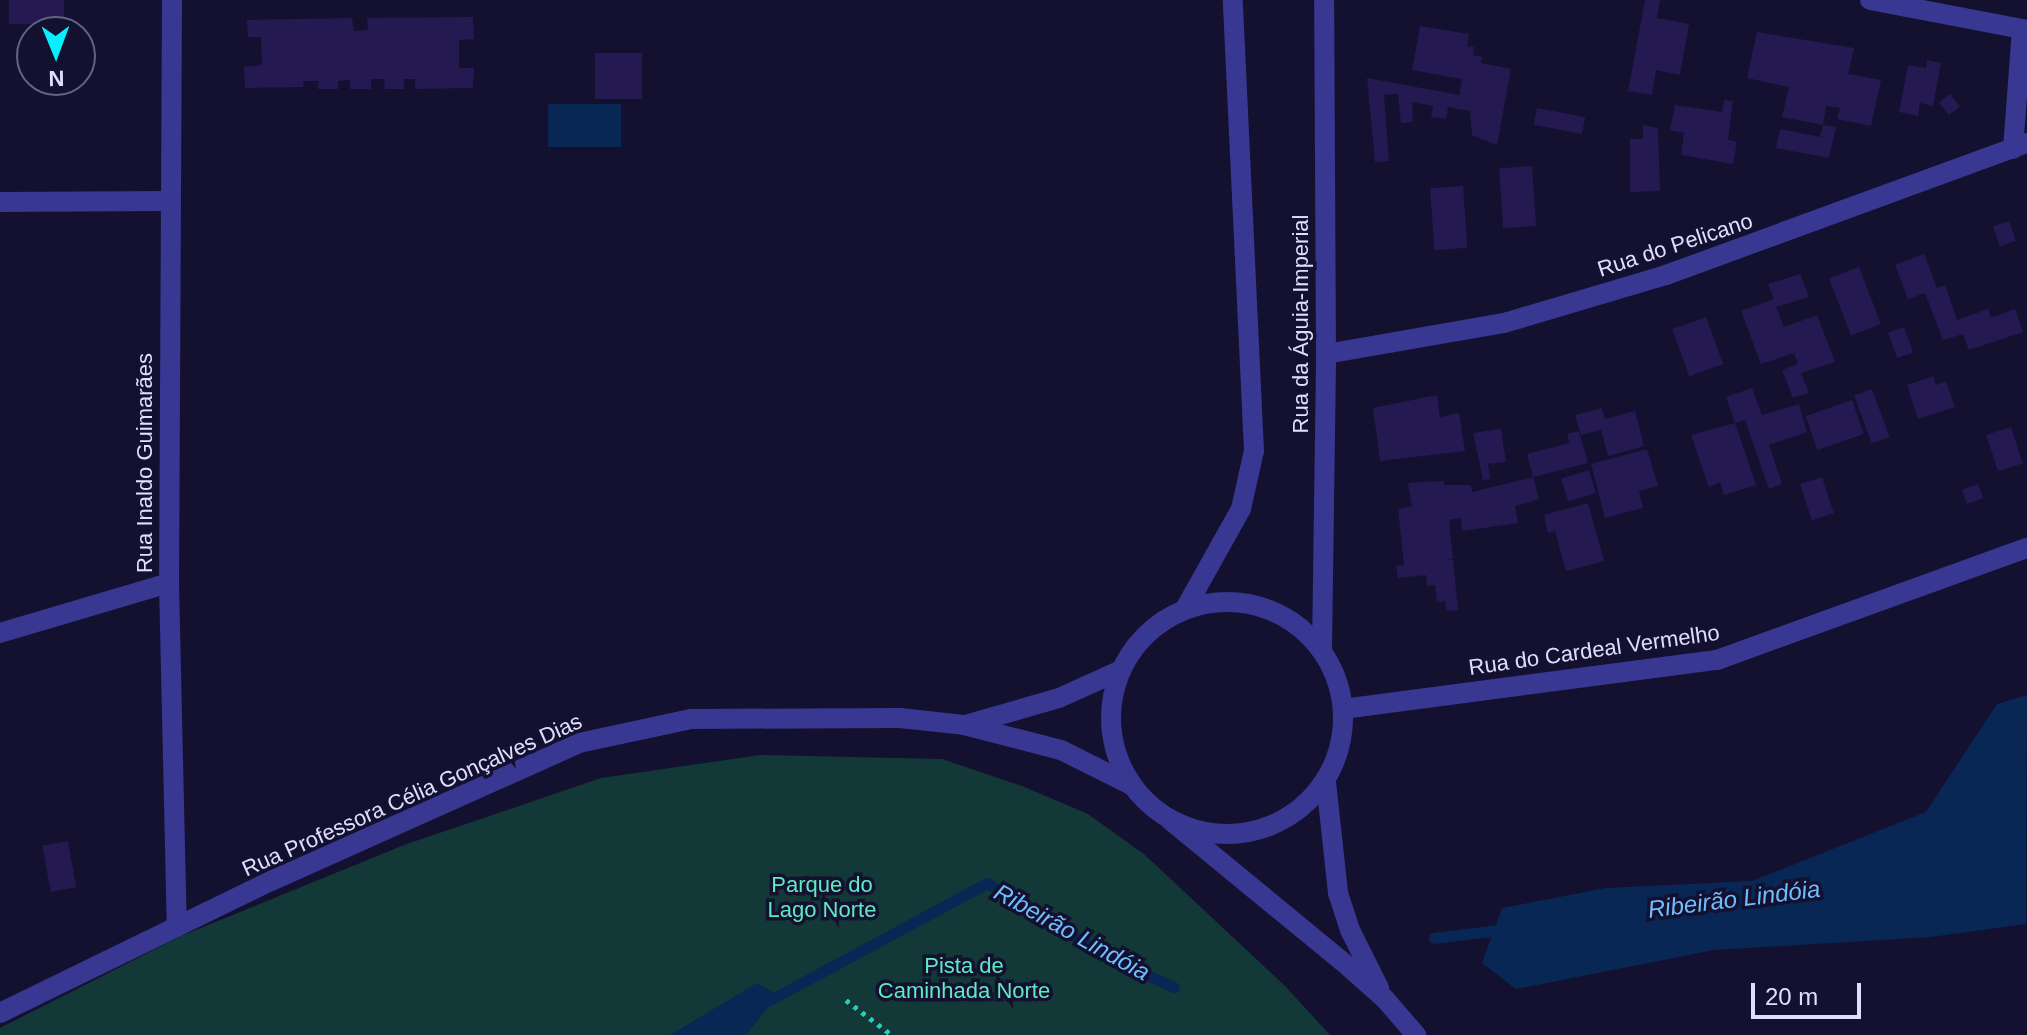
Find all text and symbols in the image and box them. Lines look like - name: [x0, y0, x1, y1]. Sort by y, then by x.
- north arrow: [16, 16, 96, 96]
- text: N: [48, 66, 65, 91]
- street label: Rua do Pelicano: [1594, 208, 1756, 282]
- street label: Rua da Águia-Imperial: [1288, 215, 1314, 433]
- street label: Rua Inaldo Guimarães: [132, 353, 158, 573]
- street label: Rua do Cardeal Vermelho: [1467, 619, 1721, 681]
- street label: Rua Professora Célia Gonçalves Dias: [238, 708, 586, 882]
- park label: Parque do Lago Norte: [768, 871, 876, 922]
- water label: Ribeirão Lindóia: [1646, 874, 1822, 924]
- water label: Ribeirão Lindóia: [989, 877, 1155, 987]
- park label: Pista de Caminhada Norte: [878, 952, 1050, 1004]
- scale bar: [1755, 967, 1865, 1017]
- text: 20 m: [1765, 983, 1818, 1010]

